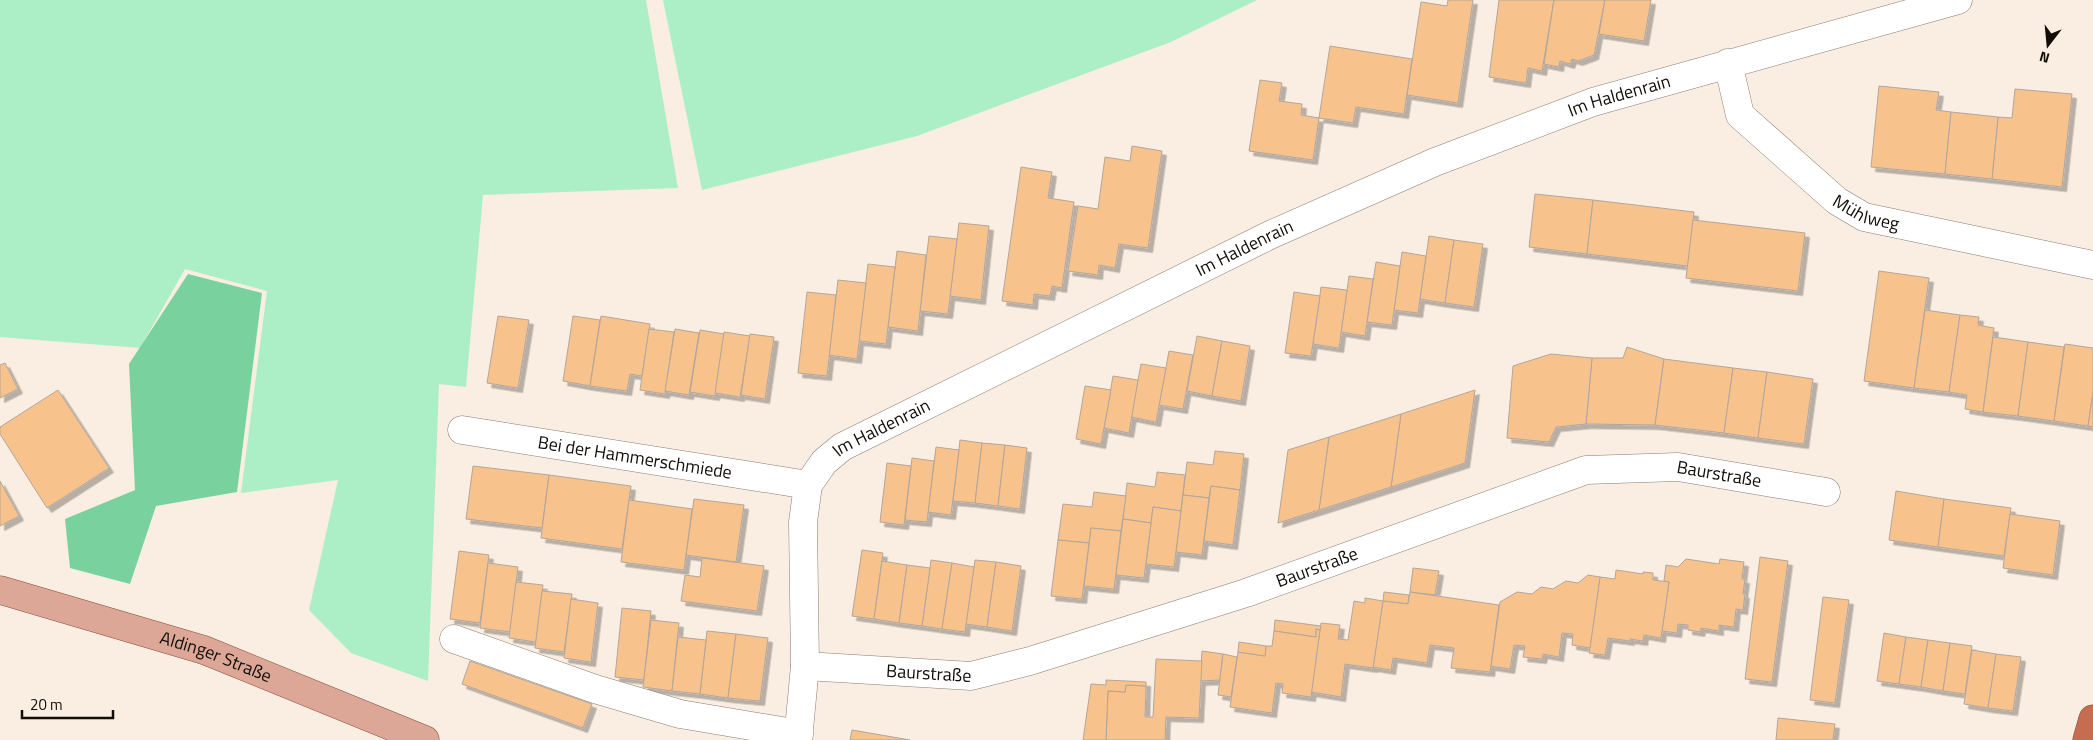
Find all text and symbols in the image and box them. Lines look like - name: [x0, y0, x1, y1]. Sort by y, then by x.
- north arrow: [2023, 20, 2073, 70]
- text: N: [2037, 47, 2052, 69]
- street label: Im Haldenrain: [1564, 67, 1673, 123]
- street label: Mühlweg: [1828, 187, 1902, 237]
- street label: Im Haldenrain: [1191, 212, 1297, 283]
- street label: Im Haldenrain: [826, 391, 935, 463]
- street label: Bei der Hammerschmiede: [536, 428, 734, 486]
- street label: Baurstraße: [1675, 453, 1764, 494]
- street label: Baurstraße: [1272, 540, 1361, 594]
- street label: Aldinger Straße: [157, 624, 276, 689]
- street label: Baurstraße: [885, 657, 972, 689]
- scale bar: [22, 688, 114, 720]
- text: 20 m: [30, 693, 63, 716]

